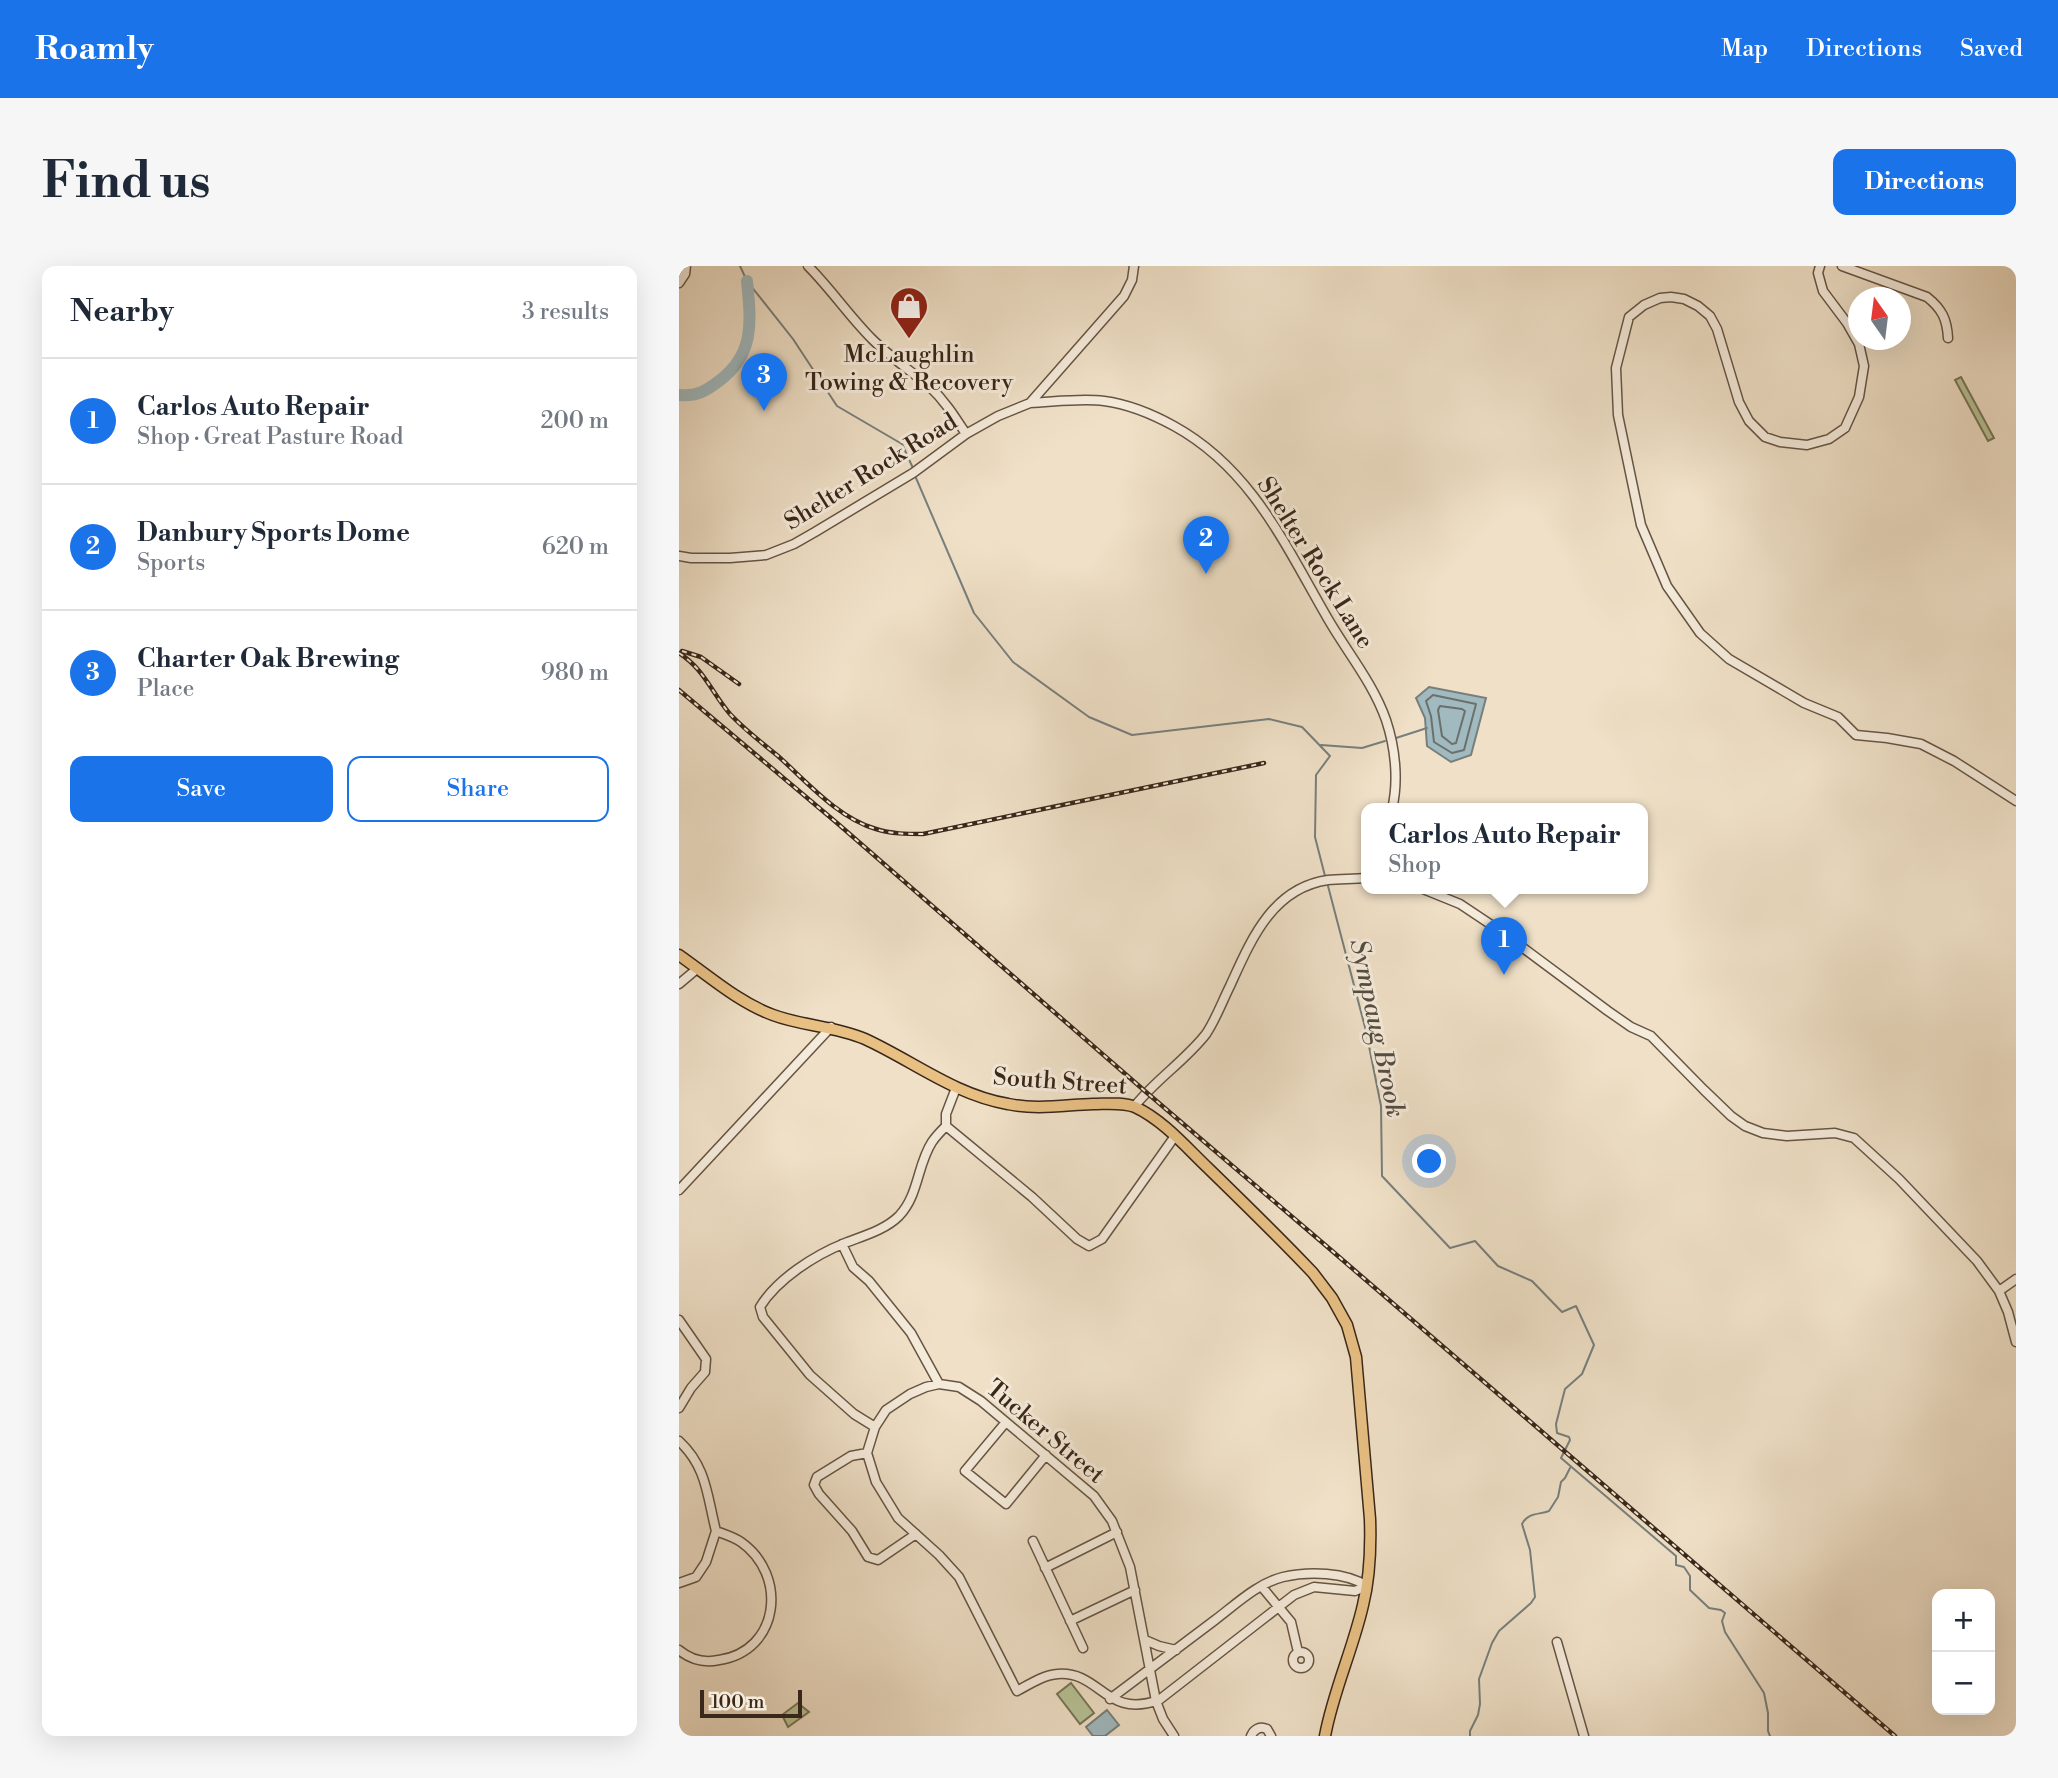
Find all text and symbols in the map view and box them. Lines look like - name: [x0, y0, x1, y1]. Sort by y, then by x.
- text: Roamly: [35, 29, 154, 70]
- text: Map: [1721, 34, 1768, 64]
- text: Directions: [1806, 34, 1922, 64]
- text: Saved: [1960, 34, 2023, 64]
- button: Directions: [1833, 149, 2016, 215]
- text: Find us: [42, 152, 211, 213]
- shop icon: McLaughlin Towing & Recovery: [888, 285, 930, 340]
- north arrow: [1848, 287, 1911, 350]
- text: Nearby: [70, 293, 174, 331]
- text: 3 results: [522, 298, 609, 326]
- place label: McLaughlin Towing & Recovery: [805, 340, 1013, 398]
- pin: 3: [741, 353, 787, 411]
- text: Carlos Auto Repair: [137, 391, 370, 423]
- text: 1: [87, 407, 99, 435]
- text: 200 m: [541, 407, 609, 435]
- street label: Shelter Rock Road: [779, 407, 963, 537]
- text: Shop · Great Pasture Road: [137, 423, 403, 451]
- street label: Shelter Rock Lane: [1250, 472, 1380, 654]
- pin: 2: [1183, 516, 1229, 574]
- text: Danbury Sports Dome: [137, 517, 410, 549]
- text: 2: [86, 533, 100, 561]
- text: 620 m: [542, 533, 609, 561]
- text: Sports: [137, 549, 205, 577]
- text: Charter Oak Brewing: [137, 643, 399, 675]
- text: 3: [86, 659, 100, 687]
- text: 980 m: [541, 659, 609, 687]
- text: Place: [137, 675, 194, 703]
- button: Save: [70, 756, 333, 822]
- button: Share: [347, 756, 609, 822]
- popup: [1361, 803, 1648, 894]
- text: Carlos Auto Repair: [1388, 819, 1621, 851]
- text: Shop: [1388, 851, 1441, 879]
- pin: 1: [1481, 917, 1527, 975]
- water label: Sympaug Brook: [1342, 936, 1412, 1120]
- street label: South Street: [992, 1062, 1128, 1102]
- your location: [1412, 1144, 1446, 1178]
- street label: Tucker Street: [980, 1374, 1111, 1491]
- map controls: [1932, 1589, 1995, 1715]
- button: +: [1932, 1589, 1995, 1652]
- button: −: [1932, 1652, 1995, 1715]
- scale bar: [700, 1687, 801, 1719]
- text: 100 m: [711, 1690, 764, 1714]

